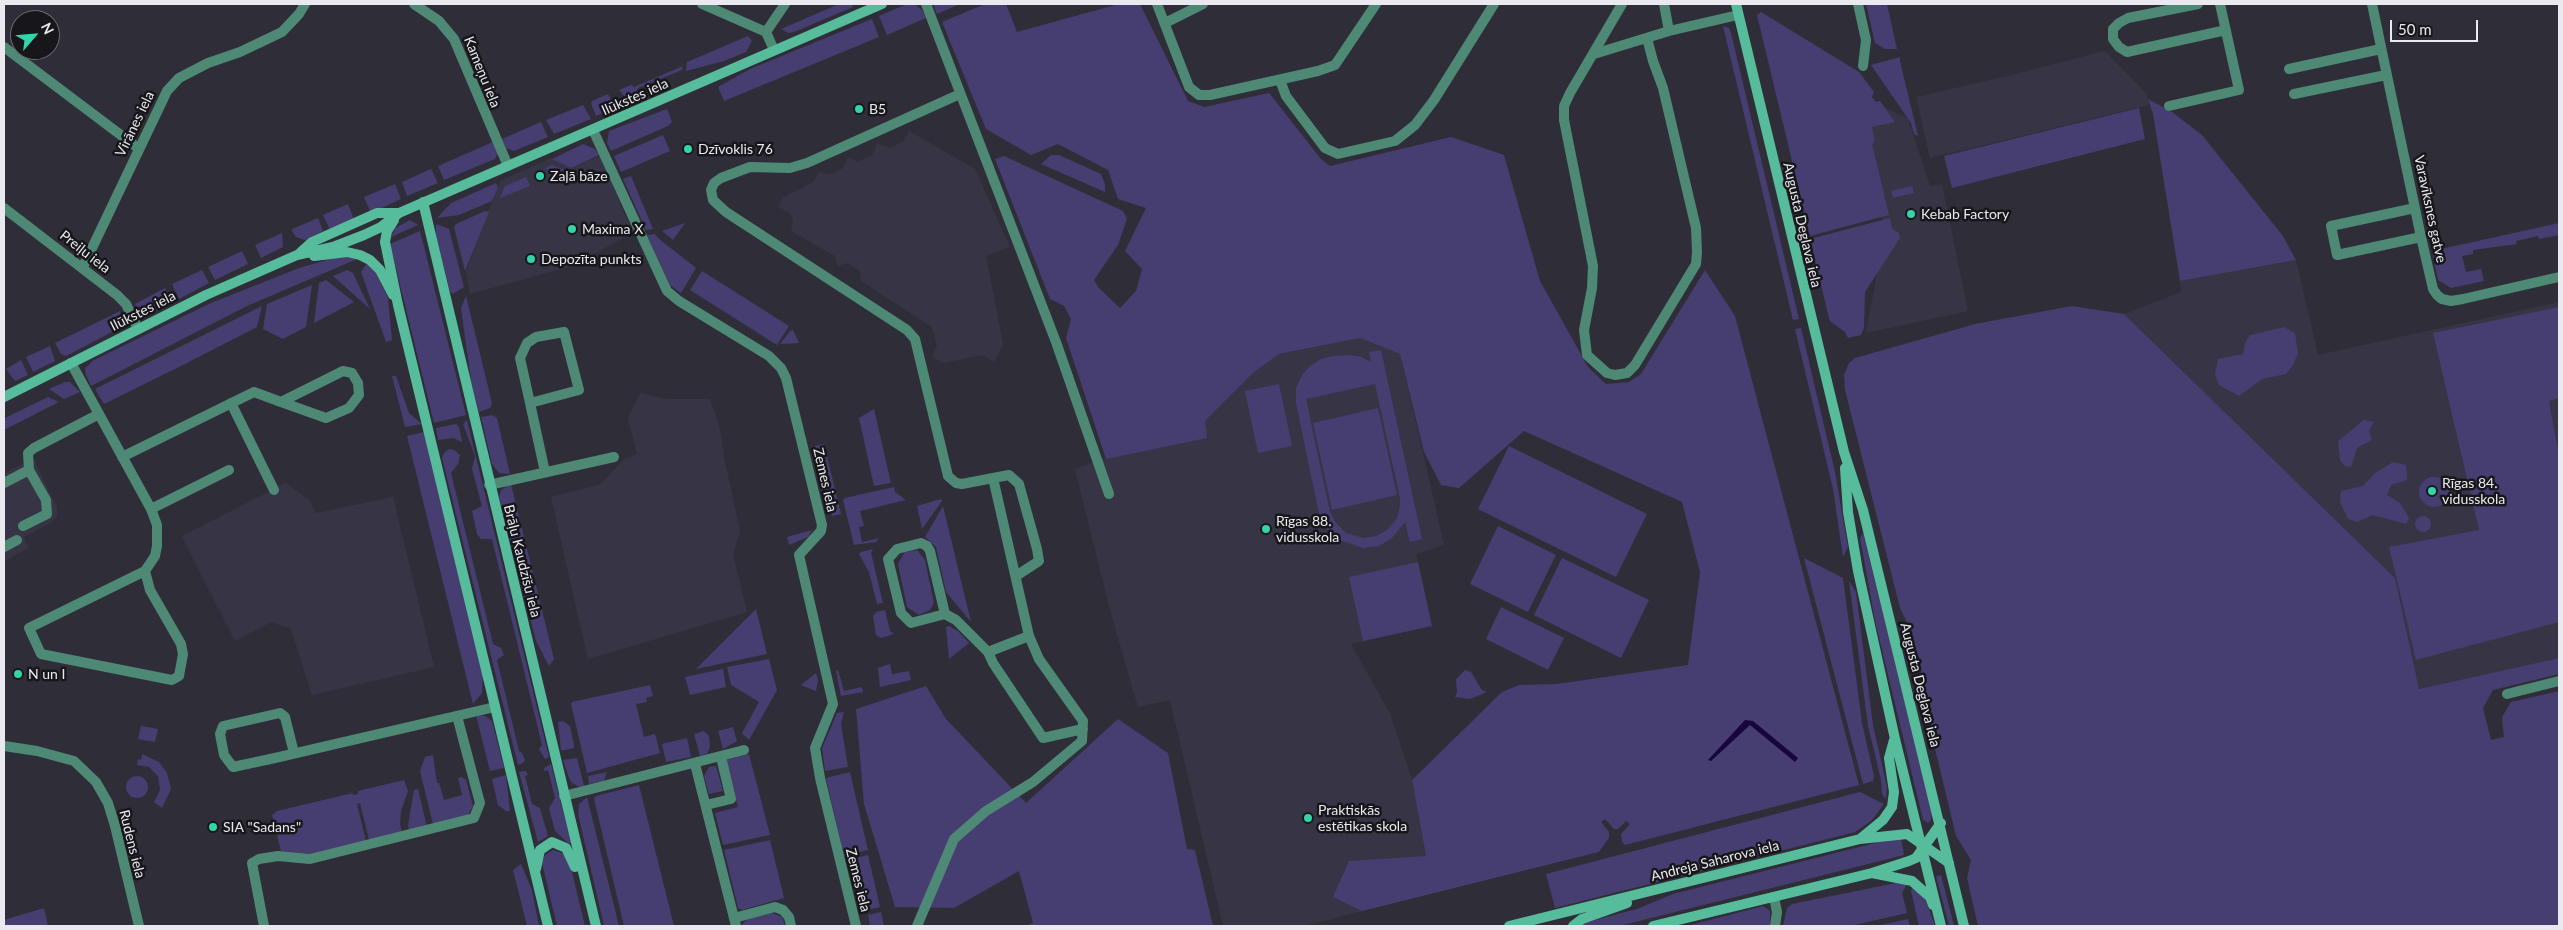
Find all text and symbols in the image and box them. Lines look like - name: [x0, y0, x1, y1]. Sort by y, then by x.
- north arrow: [10, 10, 60, 60]
- scale bar: [2393, 10, 2480, 42]
- text: N: [38, 20, 58, 37]
- text: 50 m: [2398, 20, 2432, 38]
- street label: Kameņu iela: [460, 34, 504, 110]
- street label: Ilūkstes iela: [599, 75, 671, 119]
- street label: Virānes iela: [112, 89, 158, 159]
- place label: B5: [869, 101, 886, 117]
- marker: B5: [853, 103, 865, 115]
- place label: Dzīvoklis 76: [698, 141, 773, 157]
- marker: Dzīvoklis 76: [682, 143, 694, 155]
- street label: Varavīksnes gatve: [2410, 154, 2450, 264]
- street label: Augusta Deglava iela: [1779, 161, 1825, 289]
- place label: Zaļā bāze: [550, 168, 608, 184]
- marker: Zaļā bāze: [534, 170, 546, 182]
- place label: Kebab Factory: [1921, 206, 2009, 222]
- marker: Kebab Factory: [1905, 208, 1917, 220]
- place label: Maxima X: [582, 221, 643, 237]
- marker: Maxima X: [566, 223, 578, 235]
- street label: Preiļu iela: [56, 227, 114, 277]
- place label: Depozīta punkts: [541, 251, 641, 267]
- marker: Depozīta punkts: [525, 253, 537, 265]
- street label: Ilūkstes iela: [107, 287, 179, 335]
- street label: Zemes iela: [809, 446, 841, 514]
- place label: Rīgas 84. vidusskola: [2442, 475, 2505, 508]
- marker: Rīgas 84. vidusskola: [2426, 485, 2438, 497]
- street label: Brāļu Kaudzīšu iela: [500, 503, 544, 619]
- place label: Rīgas 88. vidusskola: [1276, 513, 1339, 546]
- marker: Rīgas 88. vidusskola: [1260, 523, 1272, 535]
- street label: Augusta Deglava iela: [1896, 621, 1944, 749]
- place label: N un I: [28, 666, 65, 682]
- marker: N un I: [12, 668, 24, 680]
- place label: Praktiskās estētikas skola: [1318, 802, 1407, 834]
- street label: Rudens iela: [115, 808, 149, 880]
- marker: Praktiskās estētikas skola: [1302, 812, 1314, 824]
- place label: SIA "Sadans": [223, 819, 301, 835]
- marker: SIA "Sadans": [207, 821, 219, 833]
- street label: Andreja Saharova iela: [1649, 837, 1781, 885]
- street label: Zemes iela: [842, 846, 874, 914]

